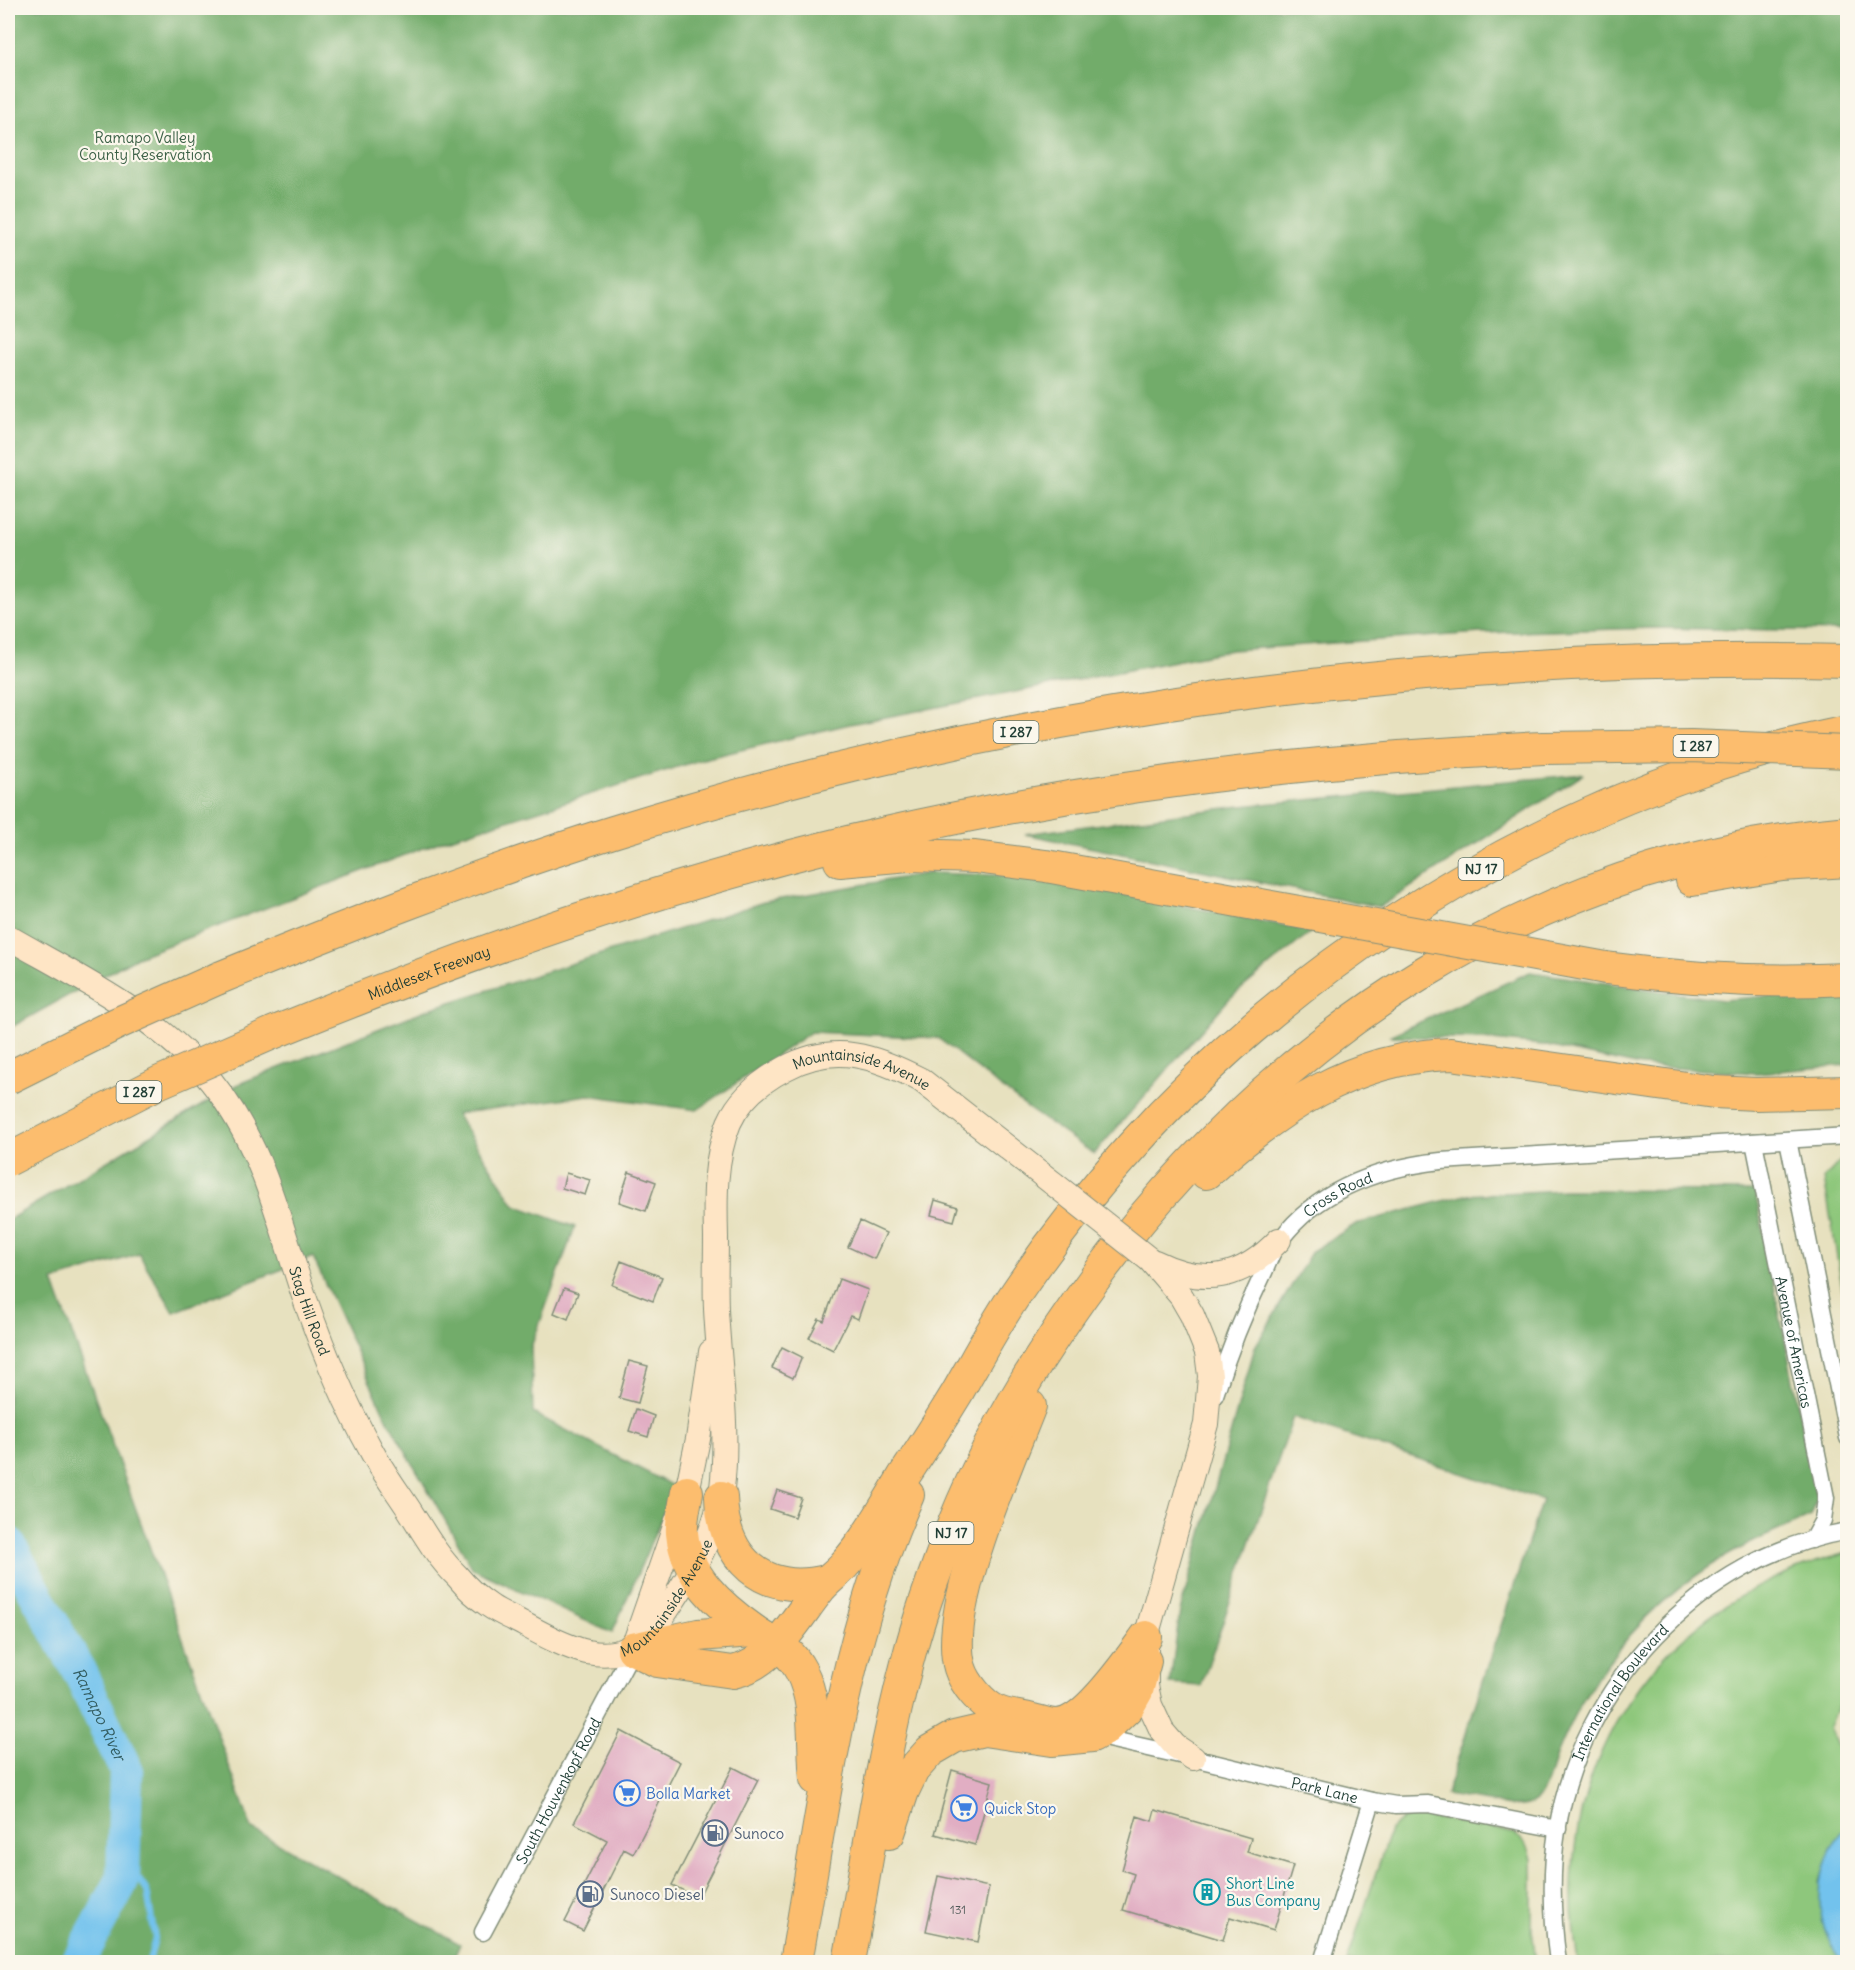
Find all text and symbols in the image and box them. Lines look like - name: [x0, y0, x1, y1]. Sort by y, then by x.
- park label: Ramapo Valley County Reservation: [79, 128, 211, 164]
- road number: I 287: [994, 721, 1038, 743]
- road number: I 287: [1674, 735, 1718, 757]
- road number: NJ 17: [1458, 858, 1504, 880]
- street label: Middlesex Freeway: [365, 941, 492, 1004]
- street label: Mountainside Avenue: [789, 1045, 935, 1094]
- road number: I 287: [116, 1081, 162, 1103]
- street label: Cross Road: [1299, 1167, 1375, 1221]
- street label: Stag Hill Road: [285, 1264, 335, 1358]
- street label: Avenue of Americas: [1772, 1274, 1817, 1410]
- road number: NJ 17: [928, 1522, 974, 1544]
- street label: Mountainside Avenue: [617, 1536, 716, 1661]
- street label: International Boulevard: [1568, 1620, 1672, 1764]
- water label: Ramapo River: [69, 1664, 131, 1766]
- street label: South Houvenkopf Road: [511, 1714, 605, 1867]
- street label: Park Lane: [1290, 1772, 1360, 1807]
- supermarket icon: Bolla Market: [612, 1778, 642, 1808]
- place label: Bolla Market: [646, 1784, 731, 1803]
- supermarket icon: Quick Stop: [949, 1793, 979, 1823]
- place label: Quick Stop: [984, 1799, 1056, 1818]
- fuel station icon: Sunoco: [700, 1818, 730, 1848]
- place label: Sunoco: [734, 1824, 784, 1843]
- place label: Short Line Bus Company: [1226, 1874, 1321, 1910]
- building icon: Short Line Bus Company: [1192, 1877, 1222, 1907]
- fuel station icon: Sunoco Diesel: [575, 1879, 605, 1909]
- place label: Sunoco Diesel: [610, 1885, 704, 1904]
- house number: 131: [950, 1902, 966, 1917]

